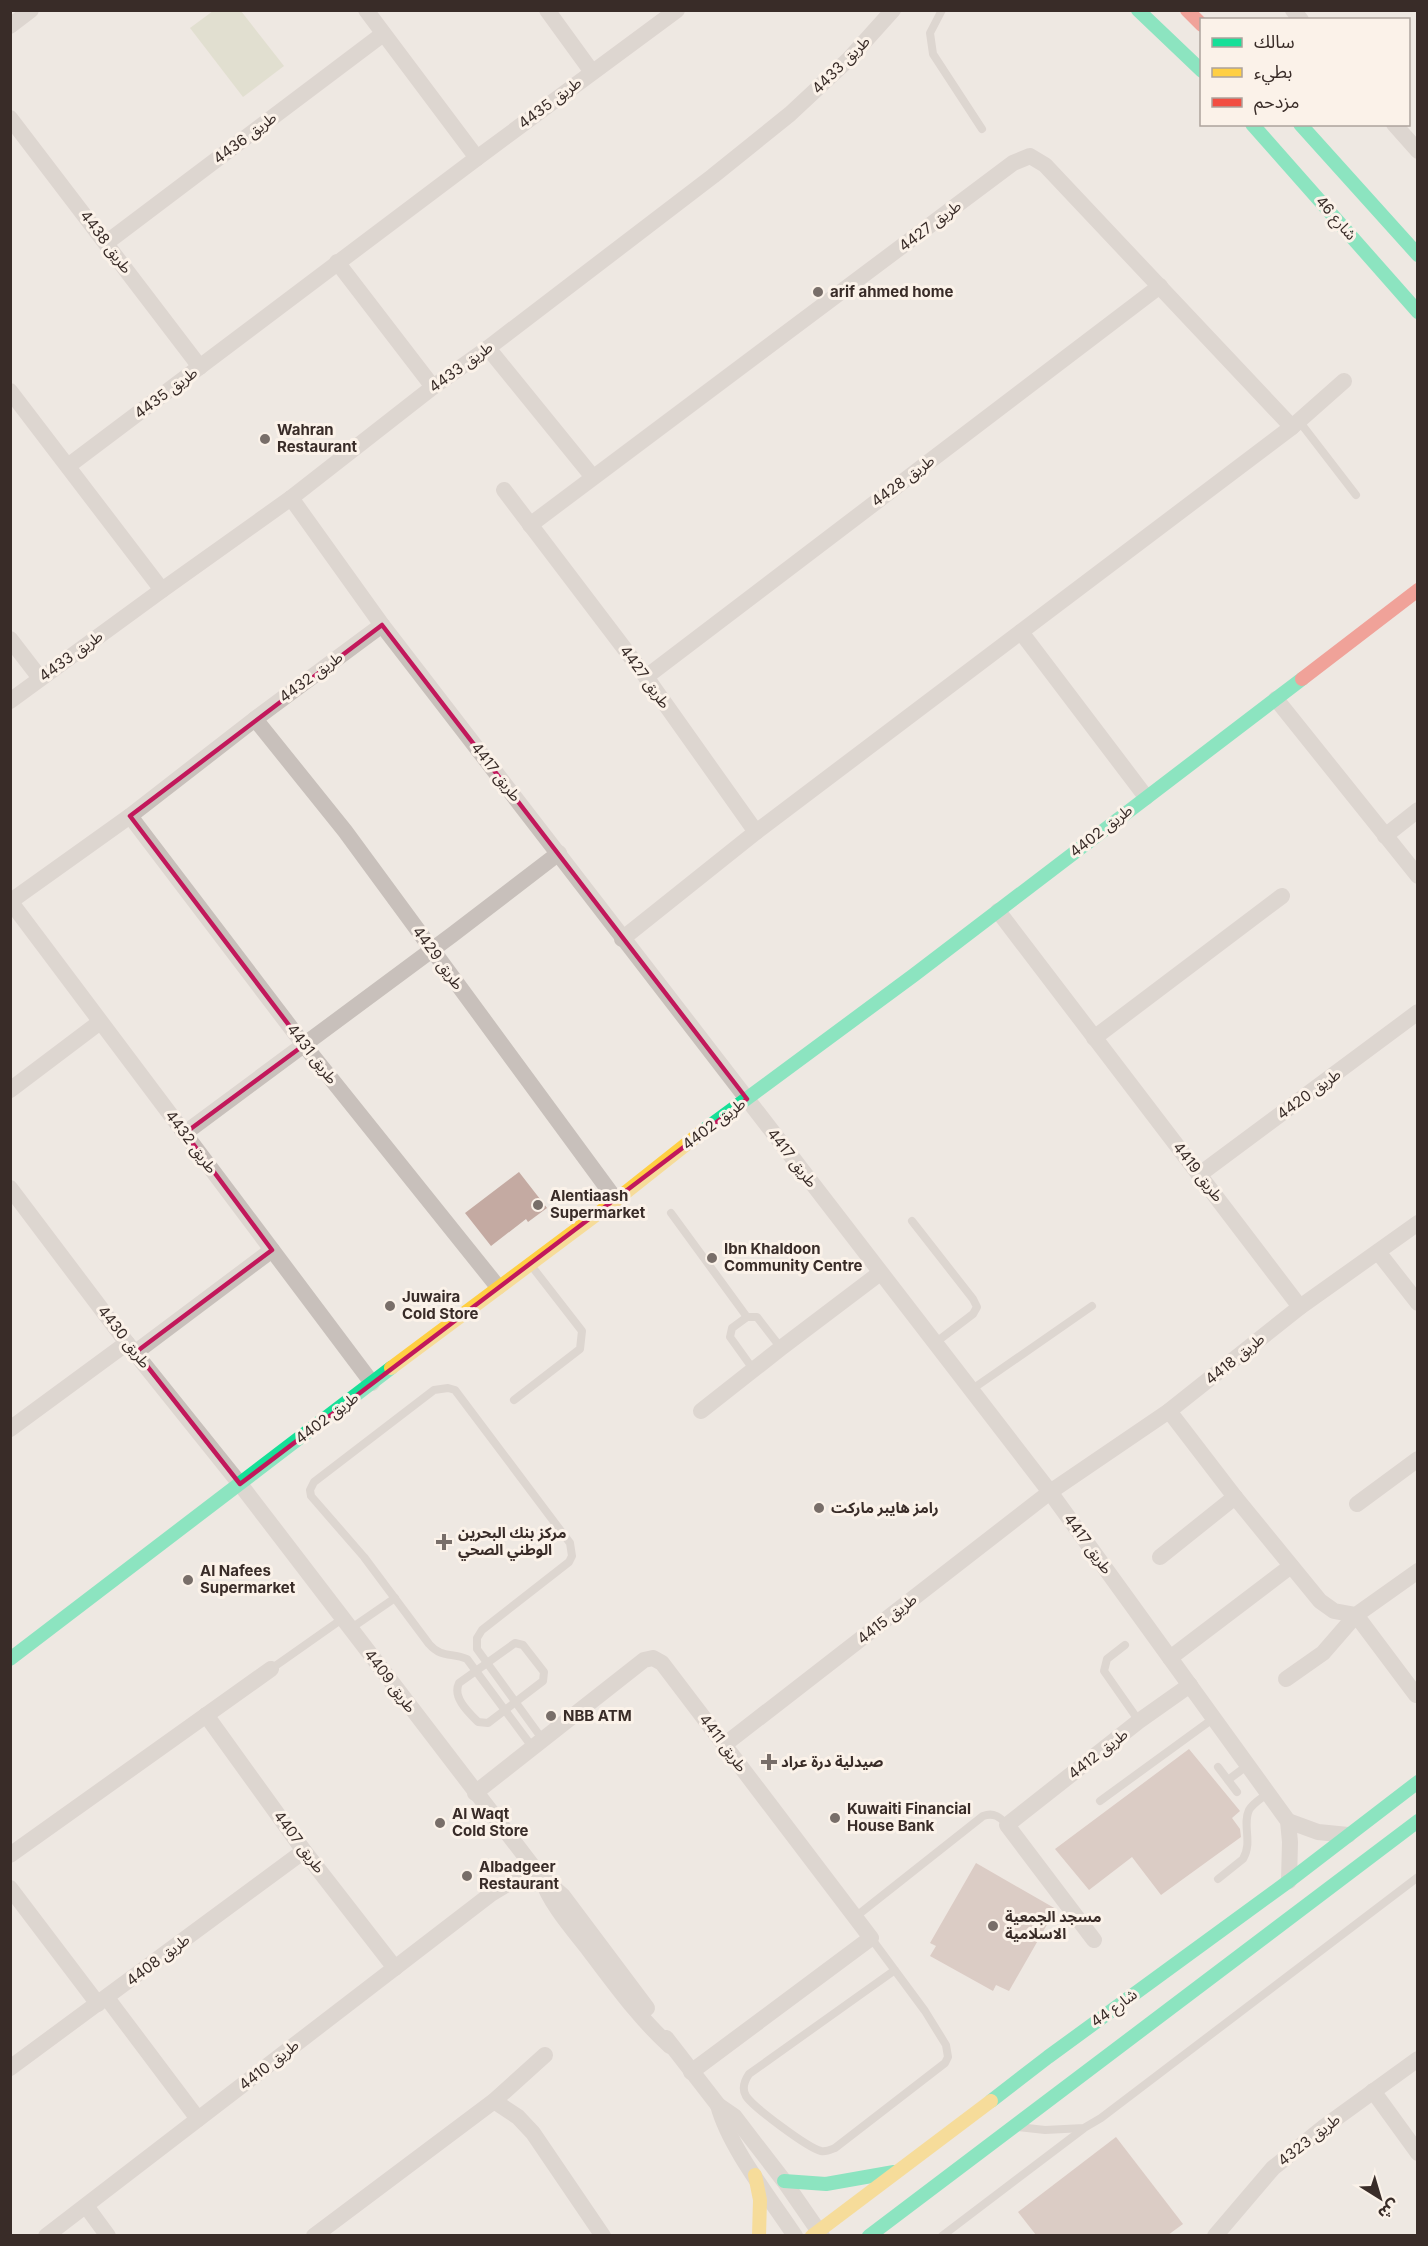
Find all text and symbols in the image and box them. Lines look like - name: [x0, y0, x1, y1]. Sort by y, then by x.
- legend: [1200, 18, 1410, 126]
- text: سالك: [1254, 31, 1295, 52]
- street label: طريق 4433: [808, 32, 874, 98]
- text: بطيء: [1254, 61, 1292, 85]
- street label: طريق 4435: [514, 73, 586, 133]
- text: مزدحم: [1254, 91, 1299, 115]
- street label: طريق 4436: [209, 108, 281, 168]
- street label: شارع 46: [1310, 192, 1361, 246]
- street label: طريق 4427: [895, 196, 965, 256]
- street label: طريق 4438: [76, 206, 136, 278]
- place label: arif ahmed home: [830, 282, 953, 301]
- marker: arif ahmed home: [811, 285, 825, 299]
- street label: طريق 4433: [425, 337, 497, 397]
- street label: طريق 4435: [130, 363, 202, 423]
- place label: Wahran Restaurant: [277, 420, 358, 456]
- marker: Wahran Restaurant: [258, 432, 272, 446]
- street label: طريق 4428: [867, 451, 939, 511]
- street label: طريق 4433: [35, 626, 107, 686]
- street label: طريق 4427: [615, 641, 675, 713]
- street label: طريق 4432: [275, 647, 347, 707]
- street label: طريق 4417: [467, 738, 525, 806]
- street label: طريق 4402: [1065, 800, 1137, 862]
- street label: طريق 4429: [408, 922, 468, 994]
- street label: طريق 4431: [282, 1020, 342, 1088]
- street label: طريق 4420: [1273, 1064, 1345, 1124]
- street label: طريق 4402: [678, 1094, 750, 1154]
- street label: طريق 4432: [161, 1106, 221, 1178]
- street label: طريق 4417: [763, 1124, 821, 1192]
- street label: طريق 4419: [1168, 1138, 1228, 1206]
- place label: Alentiaash Supermarket: [550, 1186, 646, 1222]
- marker: Alentiaash Supermarket: [531, 1198, 545, 1212]
- place label: Ibn Khaldoon Community Centre: [724, 1239, 862, 1275]
- marker: Ibn Khaldoon Community Centre: [705, 1251, 719, 1265]
- place label: Juwaira Cold Store: [402, 1287, 478, 1323]
- marker: Juwaira Cold Store: [383, 1299, 397, 1313]
- street label: طريق 4430: [93, 1301, 155, 1373]
- street label: طريق 4418: [1201, 1329, 1269, 1389]
- street label: طريق 4402: [291, 1388, 363, 1448]
- place label: رامز هايبر ماركت: [831, 1498, 939, 1517]
- marker: رامز هايبر ماركت: [812, 1501, 826, 1515]
- street label: طريق 4417: [1059, 1510, 1117, 1578]
- place label: مركز بنك البحرين الوطني الصحي: [458, 1523, 567, 1561]
- marker: مركز بنك البحرين الوطني الصحي: [435, 1533, 453, 1551]
- place label: Al Nafees Supermarket: [200, 1561, 296, 1597]
- marker: Al Nafees Supermarket: [181, 1573, 195, 1587]
- street label: طريق 4415: [853, 1589, 921, 1649]
- street label: طريق 4409: [360, 1645, 420, 1717]
- place label: NBB ATM: [563, 1706, 632, 1725]
- marker: NBB ATM: [544, 1709, 558, 1723]
- street label: طريق 4411: [695, 1710, 751, 1776]
- street label: طريق 4412: [1064, 1724, 1132, 1784]
- place label: صيدلية درة عراد: [781, 1752, 884, 1771]
- marker: صيدلية درة عراد: [762, 1755, 776, 1769]
- place label: Kuwaiti Financial House Bank: [847, 1799, 971, 1835]
- place label: Al Waqt Cold Store: [452, 1804, 528, 1840]
- street label: طريق 4407: [269, 1807, 329, 1877]
- marker: Kuwaiti Financial House Bank: [828, 1811, 842, 1825]
- marker: Al Waqt Cold Store: [433, 1816, 447, 1830]
- place label: Albadgeer Restaurant: [479, 1857, 560, 1893]
- marker: Albadgeer Restaurant: [460, 1869, 474, 1883]
- place label: مسجد الجمعية الاسلامية: [1005, 1907, 1101, 1943]
- marker: مسجد الجمعية الاسلامية: [986, 1919, 1000, 1933]
- street label: طريق 4408: [122, 1930, 194, 1990]
- street label: شارع 44: [1087, 1984, 1143, 2033]
- street label: طريق 4410: [235, 2035, 303, 2095]
- street label: طريق 4323: [1274, 2109, 1344, 2171]
- north arrow: [1350, 2168, 1410, 2228]
- text: ش: [1374, 2195, 1404, 2225]

